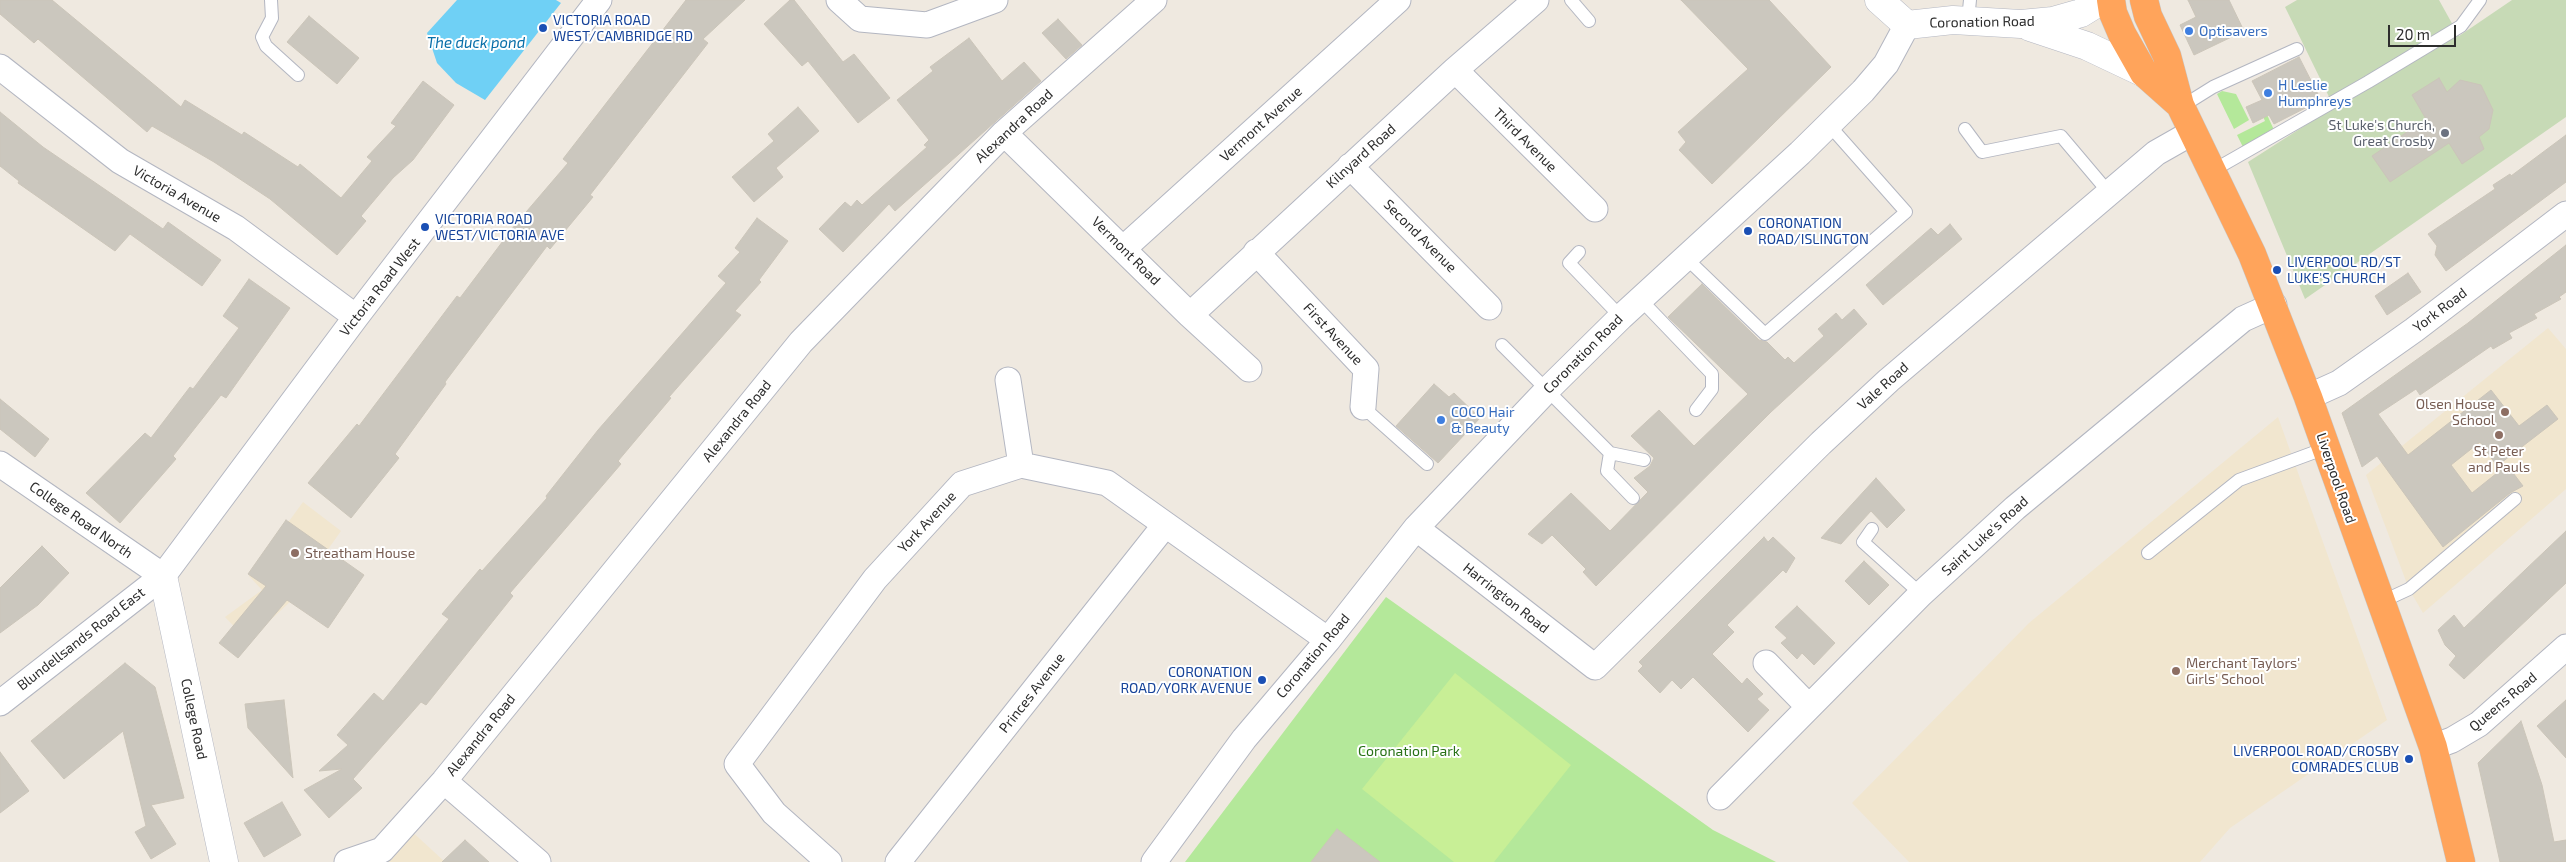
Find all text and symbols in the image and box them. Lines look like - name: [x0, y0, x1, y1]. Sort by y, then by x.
- place label: VICTORIA ROAD WEST/CAMBRIDGE RD: [553, 12, 693, 44]
- street label: Coronation Road: [1929, 13, 2035, 31]
- scale bar: [2391, 15, 2458, 47]
- marker: VICTORIA ROAD WEST/CAMBRIDGE RD: [537, 22, 549, 34]
- place label: Optisavers: [2199, 23, 2268, 39]
- marker: Optisavers: [2183, 25, 2195, 37]
- text: 20 m: [2396, 25, 2430, 43]
- water label: The duck pond: [427, 34, 525, 52]
- place label: H Leslie Humphreys: [2278, 77, 2351, 110]
- street label: Vermont Avenue: [1216, 83, 1306, 165]
- street label: Alexandra Road: [972, 86, 1056, 166]
- marker: H Leslie Humphreys: [2262, 87, 2274, 99]
- street label: Third Avenue: [1490, 105, 1560, 175]
- place label: St Luke's Church, Great Crosby: [2328, 117, 2435, 150]
- street label: Kilnyard Road: [1323, 120, 1399, 192]
- marker: St Luke's Church, Great Crosby: [2439, 127, 2451, 139]
- street label: Victoria Avenue: [130, 162, 224, 226]
- street label: Second Avenue: [1380, 196, 1460, 276]
- place label: VICTORIA ROAD WEST/VICTORIA AVE: [435, 211, 565, 243]
- street label: Vermont Road: [1088, 213, 1164, 289]
- place label: CORONATION ROAD/ISLINGTON: [1758, 215, 1869, 248]
- marker: VICTORIA ROAD WEST/VICTORIA AVE: [419, 221, 431, 233]
- marker: CORONATION ROAD/ISLINGTON: [1742, 225, 1754, 237]
- street label: Victoria Road West: [336, 234, 424, 340]
- place label: LIVERPOOL RD/ST LUKE'S CHURCH: [2287, 254, 2401, 286]
- marker: LIVERPOOL RD/ST LUKE'S CHURCH: [2271, 264, 2283, 276]
- street label: York Road: [2410, 284, 2470, 336]
- street label: First Avenue: [1300, 299, 1366, 369]
- street label: Coronation Road: [1540, 311, 1626, 397]
- street label: Vale Road: [1854, 359, 1912, 413]
- street label: Alexandra Road: [699, 377, 775, 465]
- place label: Olsen House School: [2416, 396, 2495, 428]
- place label: COCO Hair & Beauty: [1451, 404, 1515, 437]
- marker: Olsen House School: [2499, 406, 2511, 418]
- marker: COCO Hair & Beauty: [1435, 414, 1447, 426]
- marker: St Peter and Pauls: [2493, 429, 2505, 441]
- street label: Liverpool Road: [2313, 431, 2359, 525]
- place label: St Peter and Pauls: [2468, 443, 2530, 476]
- street label: College Road North: [26, 478, 136, 562]
- street label: York Avenue: [894, 488, 960, 556]
- street label: Saint Luke's Road: [1938, 493, 2032, 579]
- place label: Streatham House: [305, 545, 415, 561]
- marker: Streatham House: [289, 547, 301, 559]
- street label: Harrington Road: [1460, 559, 1552, 637]
- street label: Blundellsands Road East: [14, 584, 148, 694]
- street label: Coronation Road: [1273, 610, 1353, 702]
- street label: Princes Avenue: [996, 650, 1068, 736]
- place label: Merchant Taylors' Girls' School: [2186, 655, 2300, 688]
- place label: CORONATION ROAD/YORK AVENUE: [1120, 664, 1252, 696]
- marker: Merchant Taylors' Girls' School: [2170, 665, 2182, 677]
- street label: Queens Road: [2466, 669, 2540, 735]
- marker: CORONATION ROAD/YORK AVENUE: [1256, 674, 1268, 686]
- street label: College Road: [177, 677, 211, 761]
- street label: Alexandra Road: [443, 691, 519, 779]
- park label: Coronation Park: [1358, 743, 1460, 759]
- place label: LIVERPOOL ROAD/CROSBY COMRADES CLUB: [2233, 743, 2399, 776]
- marker: LIVERPOOL ROAD/CROSBY COMRADES CLUB: [2403, 753, 2415, 765]

